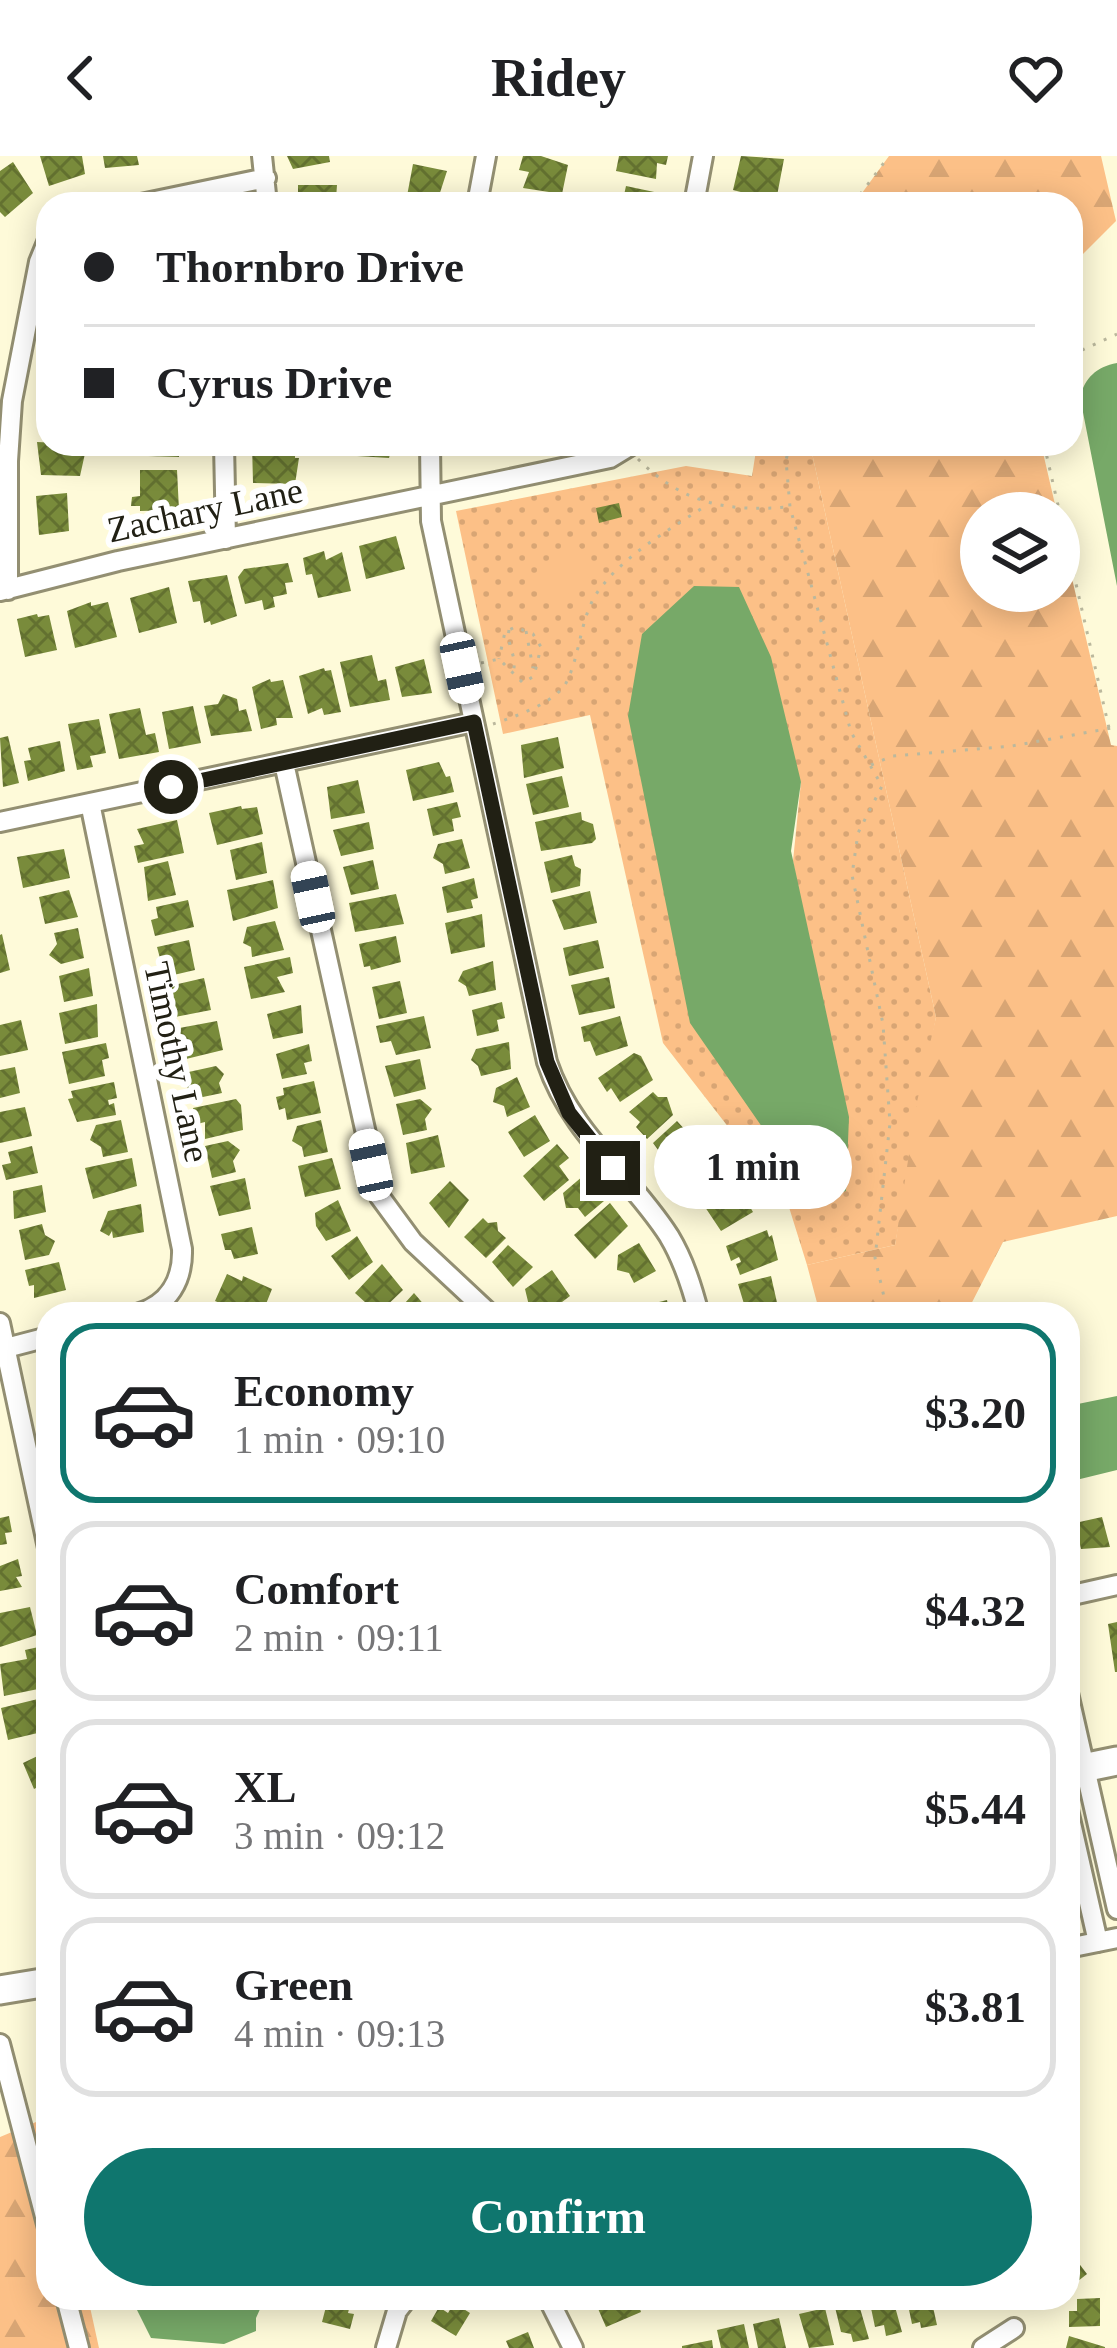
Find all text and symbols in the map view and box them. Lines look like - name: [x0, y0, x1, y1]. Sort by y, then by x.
- icon: back: [48, 45, 114, 111]
- icon: heart: [1003, 45, 1069, 111]
- text: Ridey: [491, 48, 626, 108]
- text: Thornbro Drive: [156, 242, 464, 292]
- text: Cyrus Drive: [156, 358, 392, 408]
- street label: Zachary Lane: [104, 470, 306, 550]
- map controls: [960, 492, 1080, 612]
- button: layers: [960, 492, 1080, 612]
- car: [437, 629, 487, 707]
- route start: [144, 760, 198, 814]
- car: [288, 858, 338, 936]
- street label: Timothy Lane: [136, 958, 218, 1166]
- car: [346, 1126, 396, 1204]
- callout: 1 min: [655, 1126, 853, 1210]
- route end: [586, 1141, 640, 1195]
- text: 1 min: [706, 1145, 800, 1188]
- icon: car: [90, 1359, 198, 1467]
- text: Economy: [234, 1366, 414, 1416]
- text: $3.20: [925, 1388, 1026, 1438]
- text: 1 min · 09:10: [234, 1418, 445, 1461]
- icon: car: [90, 1557, 198, 1665]
- text: Comfort: [234, 1564, 399, 1614]
- text: $4.32: [925, 1586, 1026, 1636]
- text: 2 min · 09:11: [234, 1616, 444, 1659]
- icon: car: [90, 1755, 198, 1863]
- text: XL: [234, 1762, 297, 1812]
- text: $5.44: [925, 1784, 1026, 1834]
- text: 3 min · 09:12: [234, 1814, 445, 1857]
- icon: car: [90, 1953, 198, 2061]
- text: Green: [234, 1960, 353, 2010]
- text: $3.81: [925, 1982, 1026, 2032]
- text: 4 min · 09:13: [234, 2012, 445, 2055]
- button: Confirm: [84, 2148, 1032, 2286]

